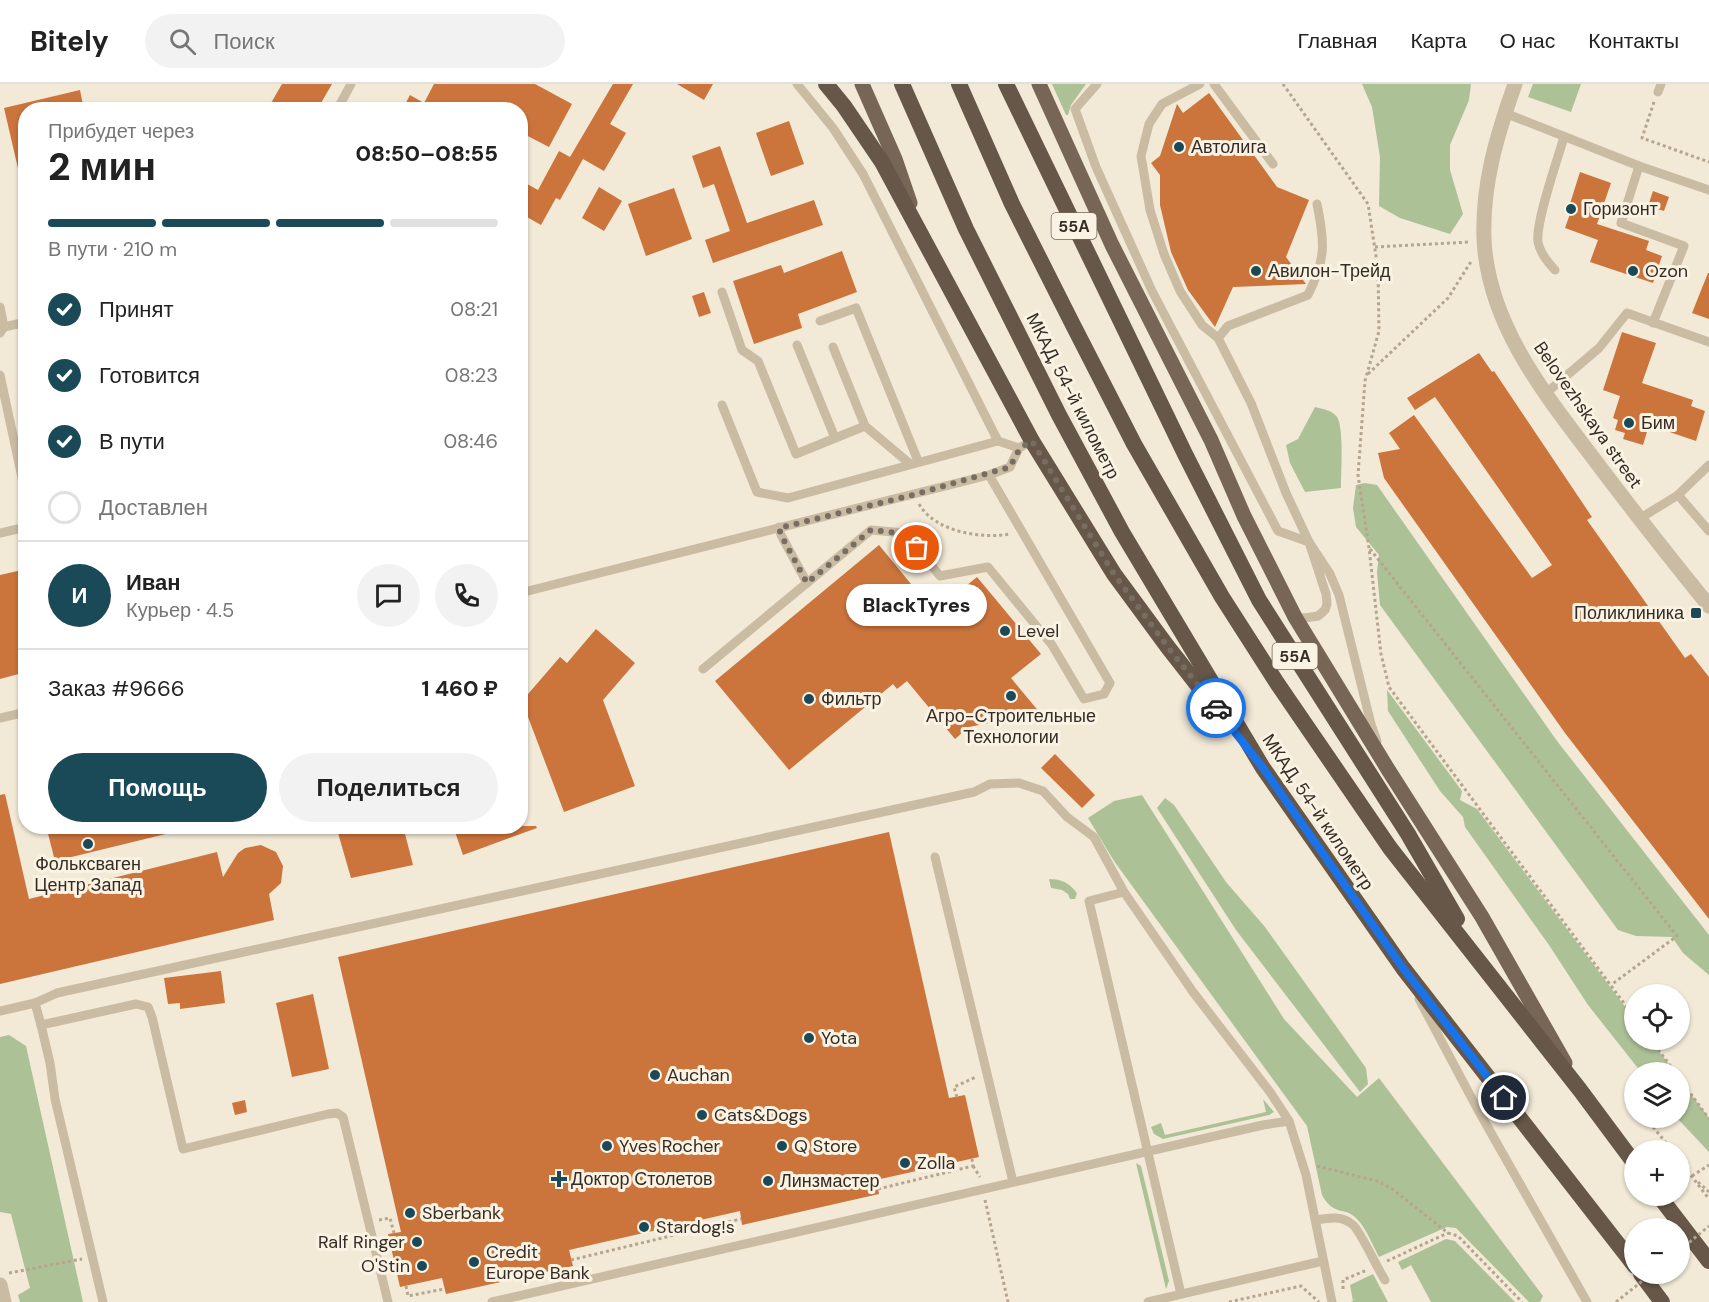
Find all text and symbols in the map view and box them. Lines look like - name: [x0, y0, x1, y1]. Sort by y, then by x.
- search box: [145, 14, 565, 68]
- text: Bitely: [30, 23, 109, 60]
- icon: search: [166, 25, 199, 58]
- text: Поиск: [214, 27, 275, 56]
- text: Главная: [1297, 27, 1377, 55]
- text: Карта: [1410, 27, 1467, 55]
- text: О нас: [1500, 27, 1555, 55]
- text: Контакты: [1588, 27, 1679, 55]
- text: Прибудет через: [48, 118, 194, 144]
- place label: Автолига: [1191, 135, 1268, 159]
- text: 08:50–08:55: [356, 139, 498, 168]
- marker: Автолига: [1172, 140, 1186, 154]
- text: 2 мин: [48, 141, 156, 192]
- place label: Горизонт: [1583, 197, 1658, 221]
- marker: Горизонт: [1564, 202, 1578, 216]
- road number: 55А: [1052, 213, 1096, 239]
- text: В пути · 210 m: [48, 236, 177, 262]
- place label: Авилон-Трейд: [1268, 259, 1391, 283]
- place label: Ozon: [1645, 259, 1688, 283]
- marker: Авилон-Трейд: [1249, 264, 1263, 278]
- marker: Ozon: [1626, 264, 1640, 278]
- icon: check: [48, 293, 81, 326]
- text: Принят: [99, 295, 173, 324]
- text: 08:21: [450, 296, 498, 322]
- street label: МКАД, 54-й километр: [1021, 309, 1125, 483]
- street label: Belovezhskaya street: [1528, 337, 1648, 493]
- icon: check: [48, 359, 81, 392]
- text: Готовится: [99, 361, 200, 390]
- text: 08:23: [445, 362, 498, 388]
- place label: Бим: [1641, 411, 1675, 435]
- marker: Бим: [1622, 416, 1636, 430]
- icon: check: [48, 425, 81, 458]
- text: В пути: [99, 427, 165, 456]
- text: 08:46: [443, 428, 498, 454]
- text: Доставлен: [99, 493, 208, 522]
- pin: [891, 522, 942, 573]
- icon: bag: [900, 531, 933, 564]
- button: chat: [357, 564, 420, 627]
- button: phone: [435, 564, 498, 627]
- text: Иван: [126, 568, 181, 597]
- text: И: [72, 581, 87, 610]
- callout: BlackTyres: [846, 584, 988, 626]
- text: BlackTyres: [862, 592, 971, 618]
- text: Курьер · 4.5: [126, 597, 234, 623]
- place label: Поликлиника: [1574, 601, 1685, 625]
- marker: Поликлиника: [1689, 606, 1703, 620]
- place label: Level: [1017, 619, 1059, 643]
- marker: Level: [998, 624, 1012, 638]
- road number: 55А: [1272, 643, 1318, 669]
- text: Заказ #9666: [48, 674, 185, 703]
- text: 1 460 ₽: [422, 674, 498, 703]
- courier: [1186, 678, 1246, 738]
- place label: Фильтр: [821, 687, 881, 711]
- marker: Агро-Строительные Технологии: [1004, 689, 1018, 703]
- marker: Фильтр: [802, 692, 816, 706]
- icon: car: [1200, 692, 1233, 725]
- place label: Агро-Строительные Технологии: [926, 704, 1096, 749]
- street label: МКАД, 54-й километр: [1257, 729, 1379, 895]
- button: Помощь: [48, 753, 267, 822]
- button: Поделиться: [279, 753, 498, 822]
- marker: Фольксваген Центр Запад: [81, 837, 95, 851]
- place label: Фольксваген Центр Запад: [34, 852, 142, 897]
- map controls: [1624, 984, 1690, 1284]
- button: locate: [1624, 984, 1690, 1050]
- place label: Yota: [821, 1026, 857, 1050]
- marker: Yota: [802, 1031, 816, 1045]
- button: layers: [1624, 1062, 1690, 1128]
- place label: Auchan: [667, 1063, 730, 1087]
- marker: Auchan: [648, 1068, 662, 1082]
- pin: [1478, 1072, 1529, 1123]
- icon: home: [1487, 1081, 1520, 1114]
- place label: Cats&Dogs: [714, 1103, 808, 1127]
- marker: Cats&Dogs: [695, 1108, 709, 1122]
- place label: Yves Rocher: [619, 1134, 720, 1158]
- place label: Q Store: [794, 1134, 857, 1158]
- marker: Yves Rocher: [600, 1139, 614, 1153]
- marker: Q Store: [775, 1139, 789, 1153]
- button: +: [1624, 1140, 1690, 1206]
- place label: Zolla: [917, 1151, 955, 1175]
- marker: Zolla: [898, 1156, 912, 1170]
- place label: Доктор Столетов: [571, 1167, 713, 1191]
- place label: Линзмастер: [780, 1169, 880, 1193]
- marker: Доктор Столетов: [552, 1172, 566, 1186]
- marker: Линзмастер: [761, 1174, 775, 1188]
- place label: Sberbank: [422, 1201, 501, 1225]
- marker: Sberbank: [403, 1206, 417, 1220]
- place label: Stardog!s: [656, 1215, 735, 1239]
- button: −: [1624, 1218, 1690, 1284]
- marker: Stardog!s: [637, 1220, 651, 1234]
- place label: Ralf Ringer: [318, 1230, 405, 1254]
- marker: Ralf Ringer: [410, 1235, 424, 1249]
- place label: Credit Europe Bank: [486, 1240, 590, 1285]
- place label: O'Stin: [361, 1254, 410, 1278]
- marker: Credit Europe Bank: [467, 1255, 481, 1269]
- marker: O'Stin: [415, 1259, 429, 1273]

